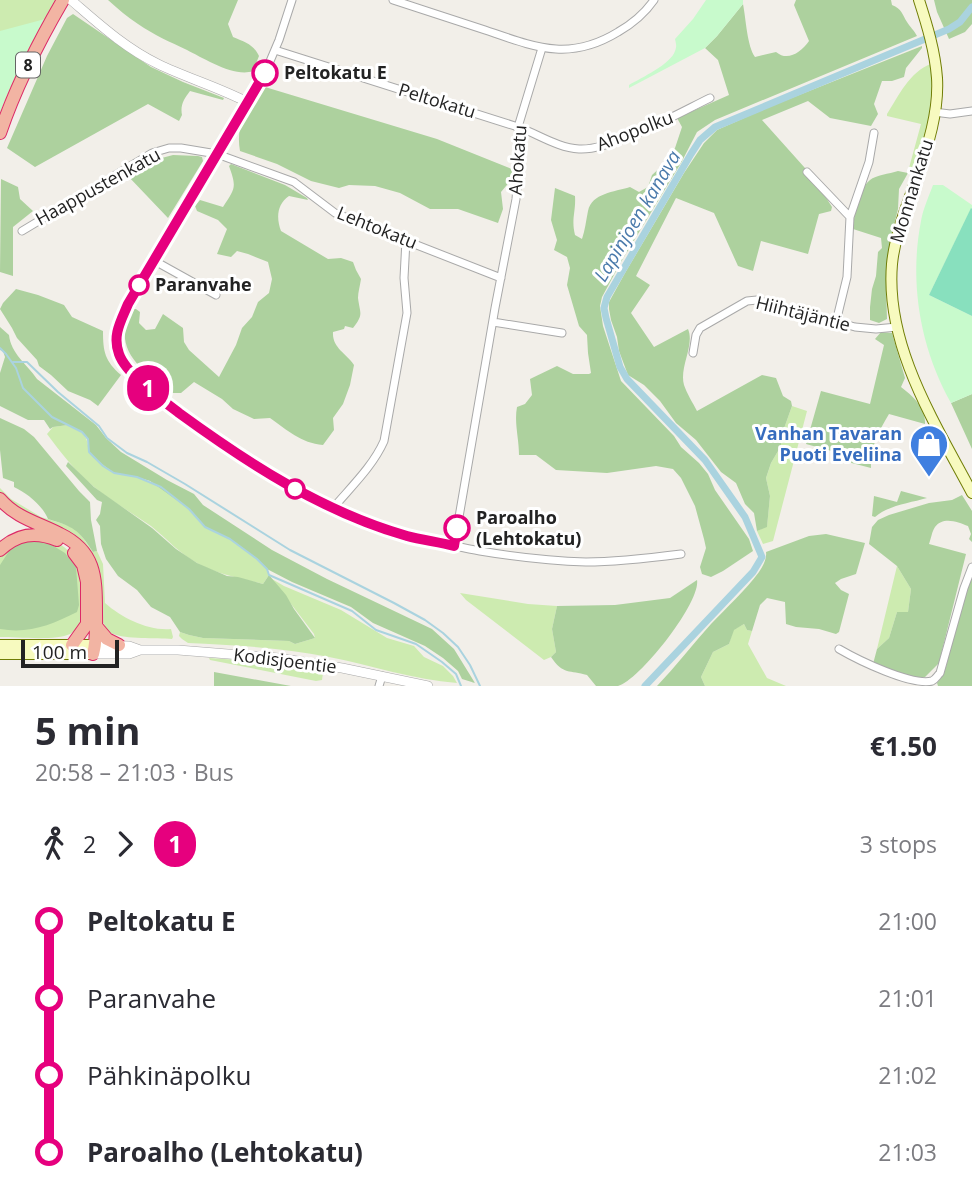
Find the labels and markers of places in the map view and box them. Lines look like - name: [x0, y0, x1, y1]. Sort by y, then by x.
- marker: Peltokatu E: [252, 60, 278, 86]
- place label: Peltokatu E: [284, 60, 387, 84]
- place label: Paranvahe: [155, 272, 252, 296]
- marker: Paranvahe: [129, 275, 149, 295]
- place label: Vanhan Tavaran Puoti Eveliina: [755, 421, 902, 466]
- shop icon: Vanhan Tavaran Puoti Eveliina: [908, 423, 950, 478]
- unlabelled marker: [285, 479, 305, 499]
- place label: Paroalho (Lehtokatu): [476, 505, 581, 550]
- marker: Paroalho (Lehtokatu): [444, 515, 470, 541]

